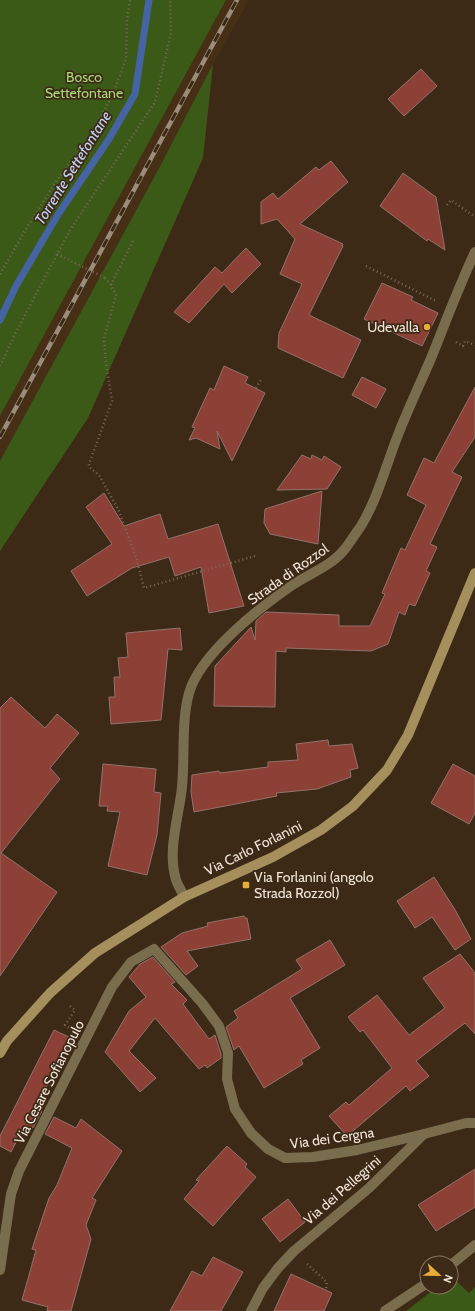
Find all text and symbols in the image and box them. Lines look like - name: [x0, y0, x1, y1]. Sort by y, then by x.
- park label: Bosco Settefontane: [45, 68, 123, 102]
- water label: Torrente Settefontane: [31, 108, 115, 228]
- place label: Udevalla: [367, 318, 419, 336]
- marker: Udevalla: [422, 322, 432, 332]
- street label: Strada di Rozzol: [244, 539, 333, 609]
- street label: Via Carlo Forlanini: [201, 817, 305, 879]
- place label: Via Forlanini (angolo Strada Rozzol): [254, 868, 374, 902]
- marker: Via Forlanini (angolo Strada Rozzol): [241, 880, 251, 890]
- street label: Via Cesare Sofianopulo: [10, 1017, 88, 1147]
- street label: Via dei Cergna: [289, 1123, 375, 1153]
- street label: Via dei Pellegrini: [300, 1151, 384, 1229]
- north arrow: [419, 1255, 459, 1295]
- text: N: [440, 1273, 456, 1285]

